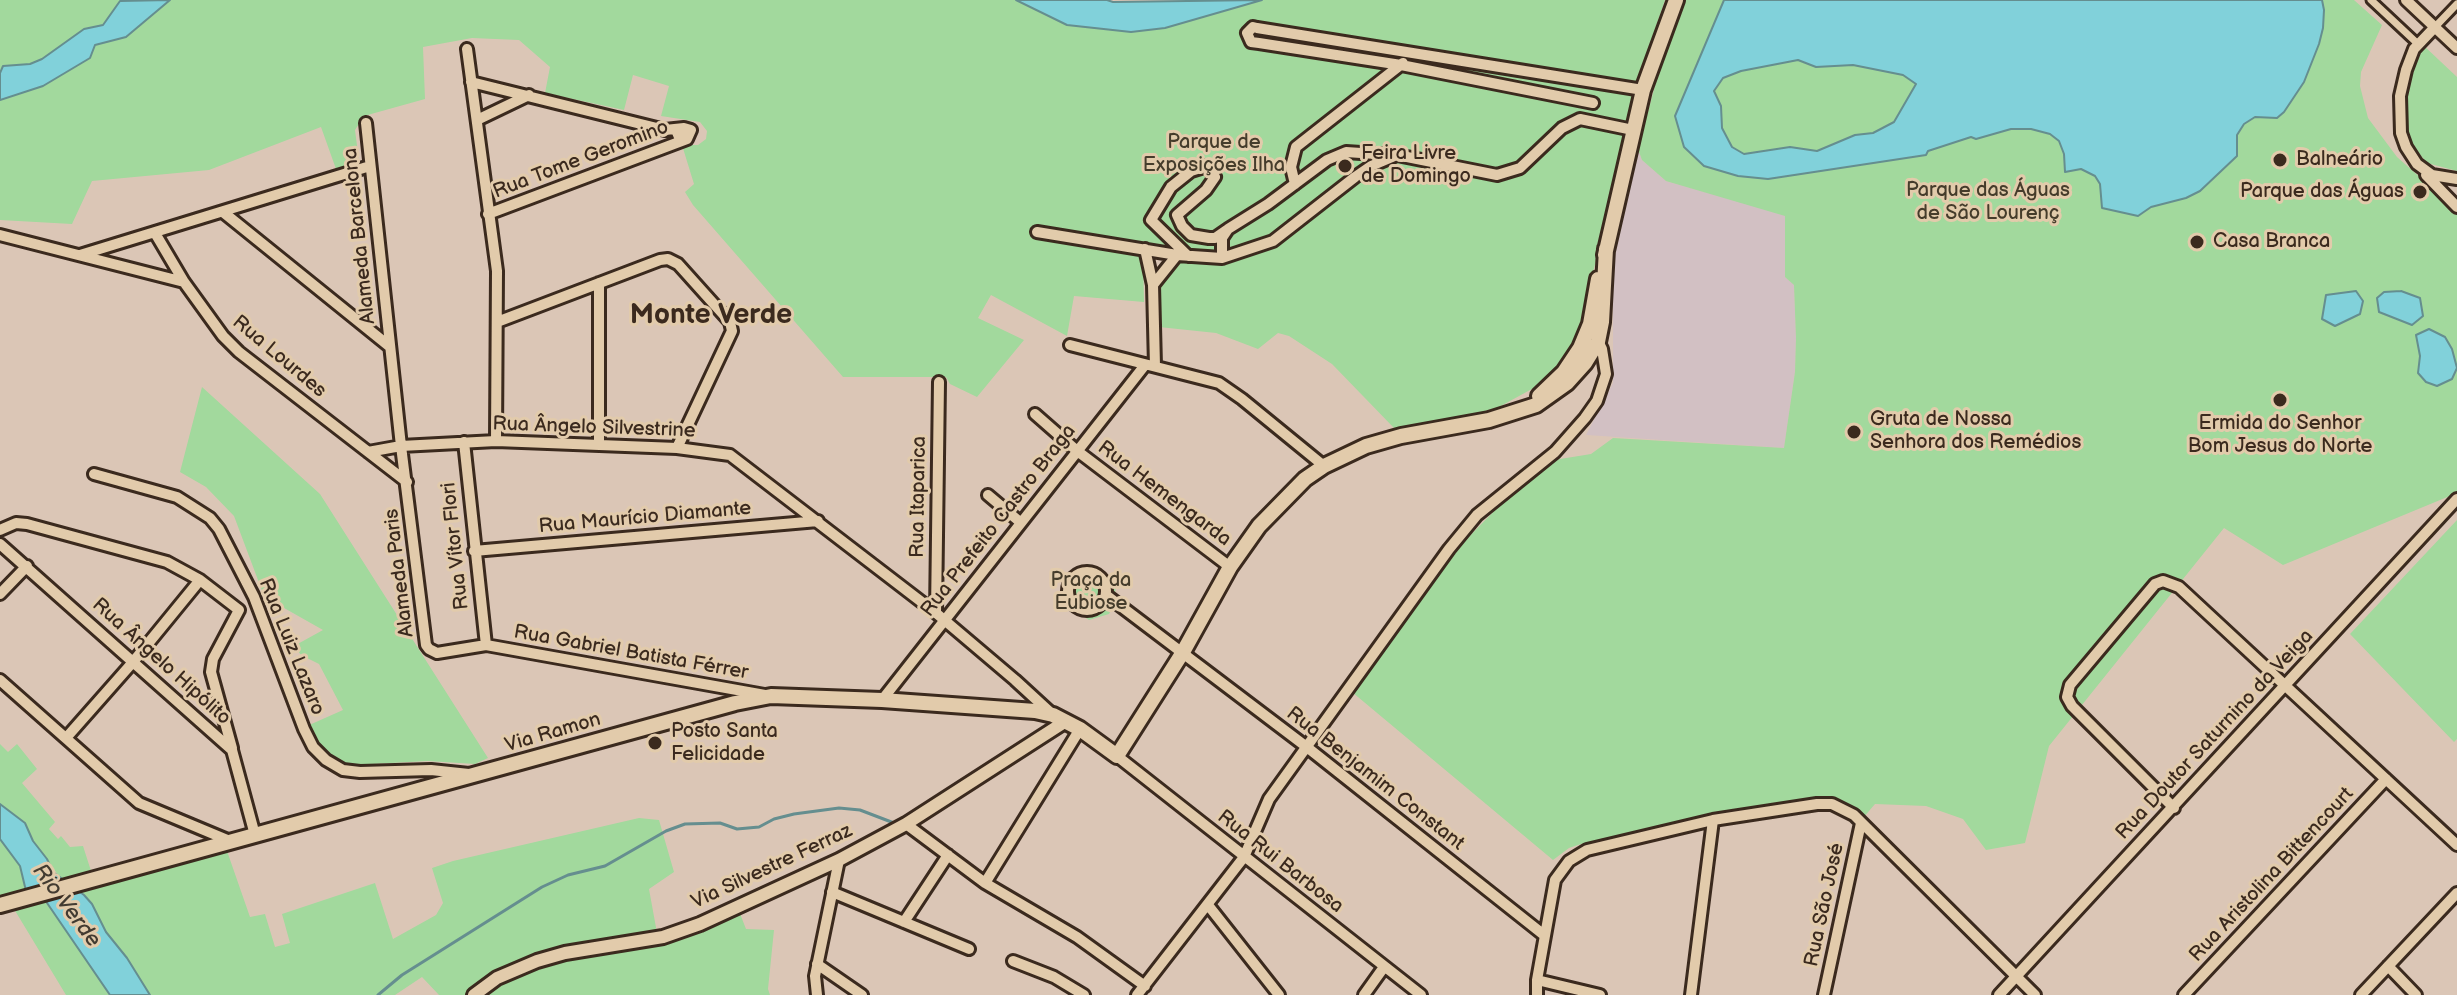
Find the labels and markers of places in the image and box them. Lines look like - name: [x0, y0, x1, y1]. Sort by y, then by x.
- place label: Feira Livre de Domingo: [1361, 142, 1471, 189]
- place label: Balneário: [2296, 148, 2383, 172]
- marker: Balneário: [2271, 151, 2289, 169]
- marker: Feira Livre de Domingo: [1336, 157, 1354, 175]
- place label: Parque das Águas: [2240, 180, 2404, 204]
- marker: Parque das Águas: [2411, 183, 2429, 201]
- place label: Casa Branca: [2213, 230, 2330, 254]
- marker: Casa Branca: [2188, 233, 2206, 251]
- marker: Ermida do Senhor Bom Jesus do Norte: [2271, 391, 2289, 409]
- place label: Gruta de Nossa Senhora dos Remédios: [1870, 408, 2081, 455]
- place label: Ermida do Senhor Bom Jesus do Norte: [2188, 412, 2372, 459]
- marker: Gruta de Nossa Senhora dos Remédios: [1845, 423, 1863, 441]
- place label: Posto Santa Felicidade: [671, 720, 778, 767]
- marker: Posto Santa Felicidade: [646, 734, 664, 752]

